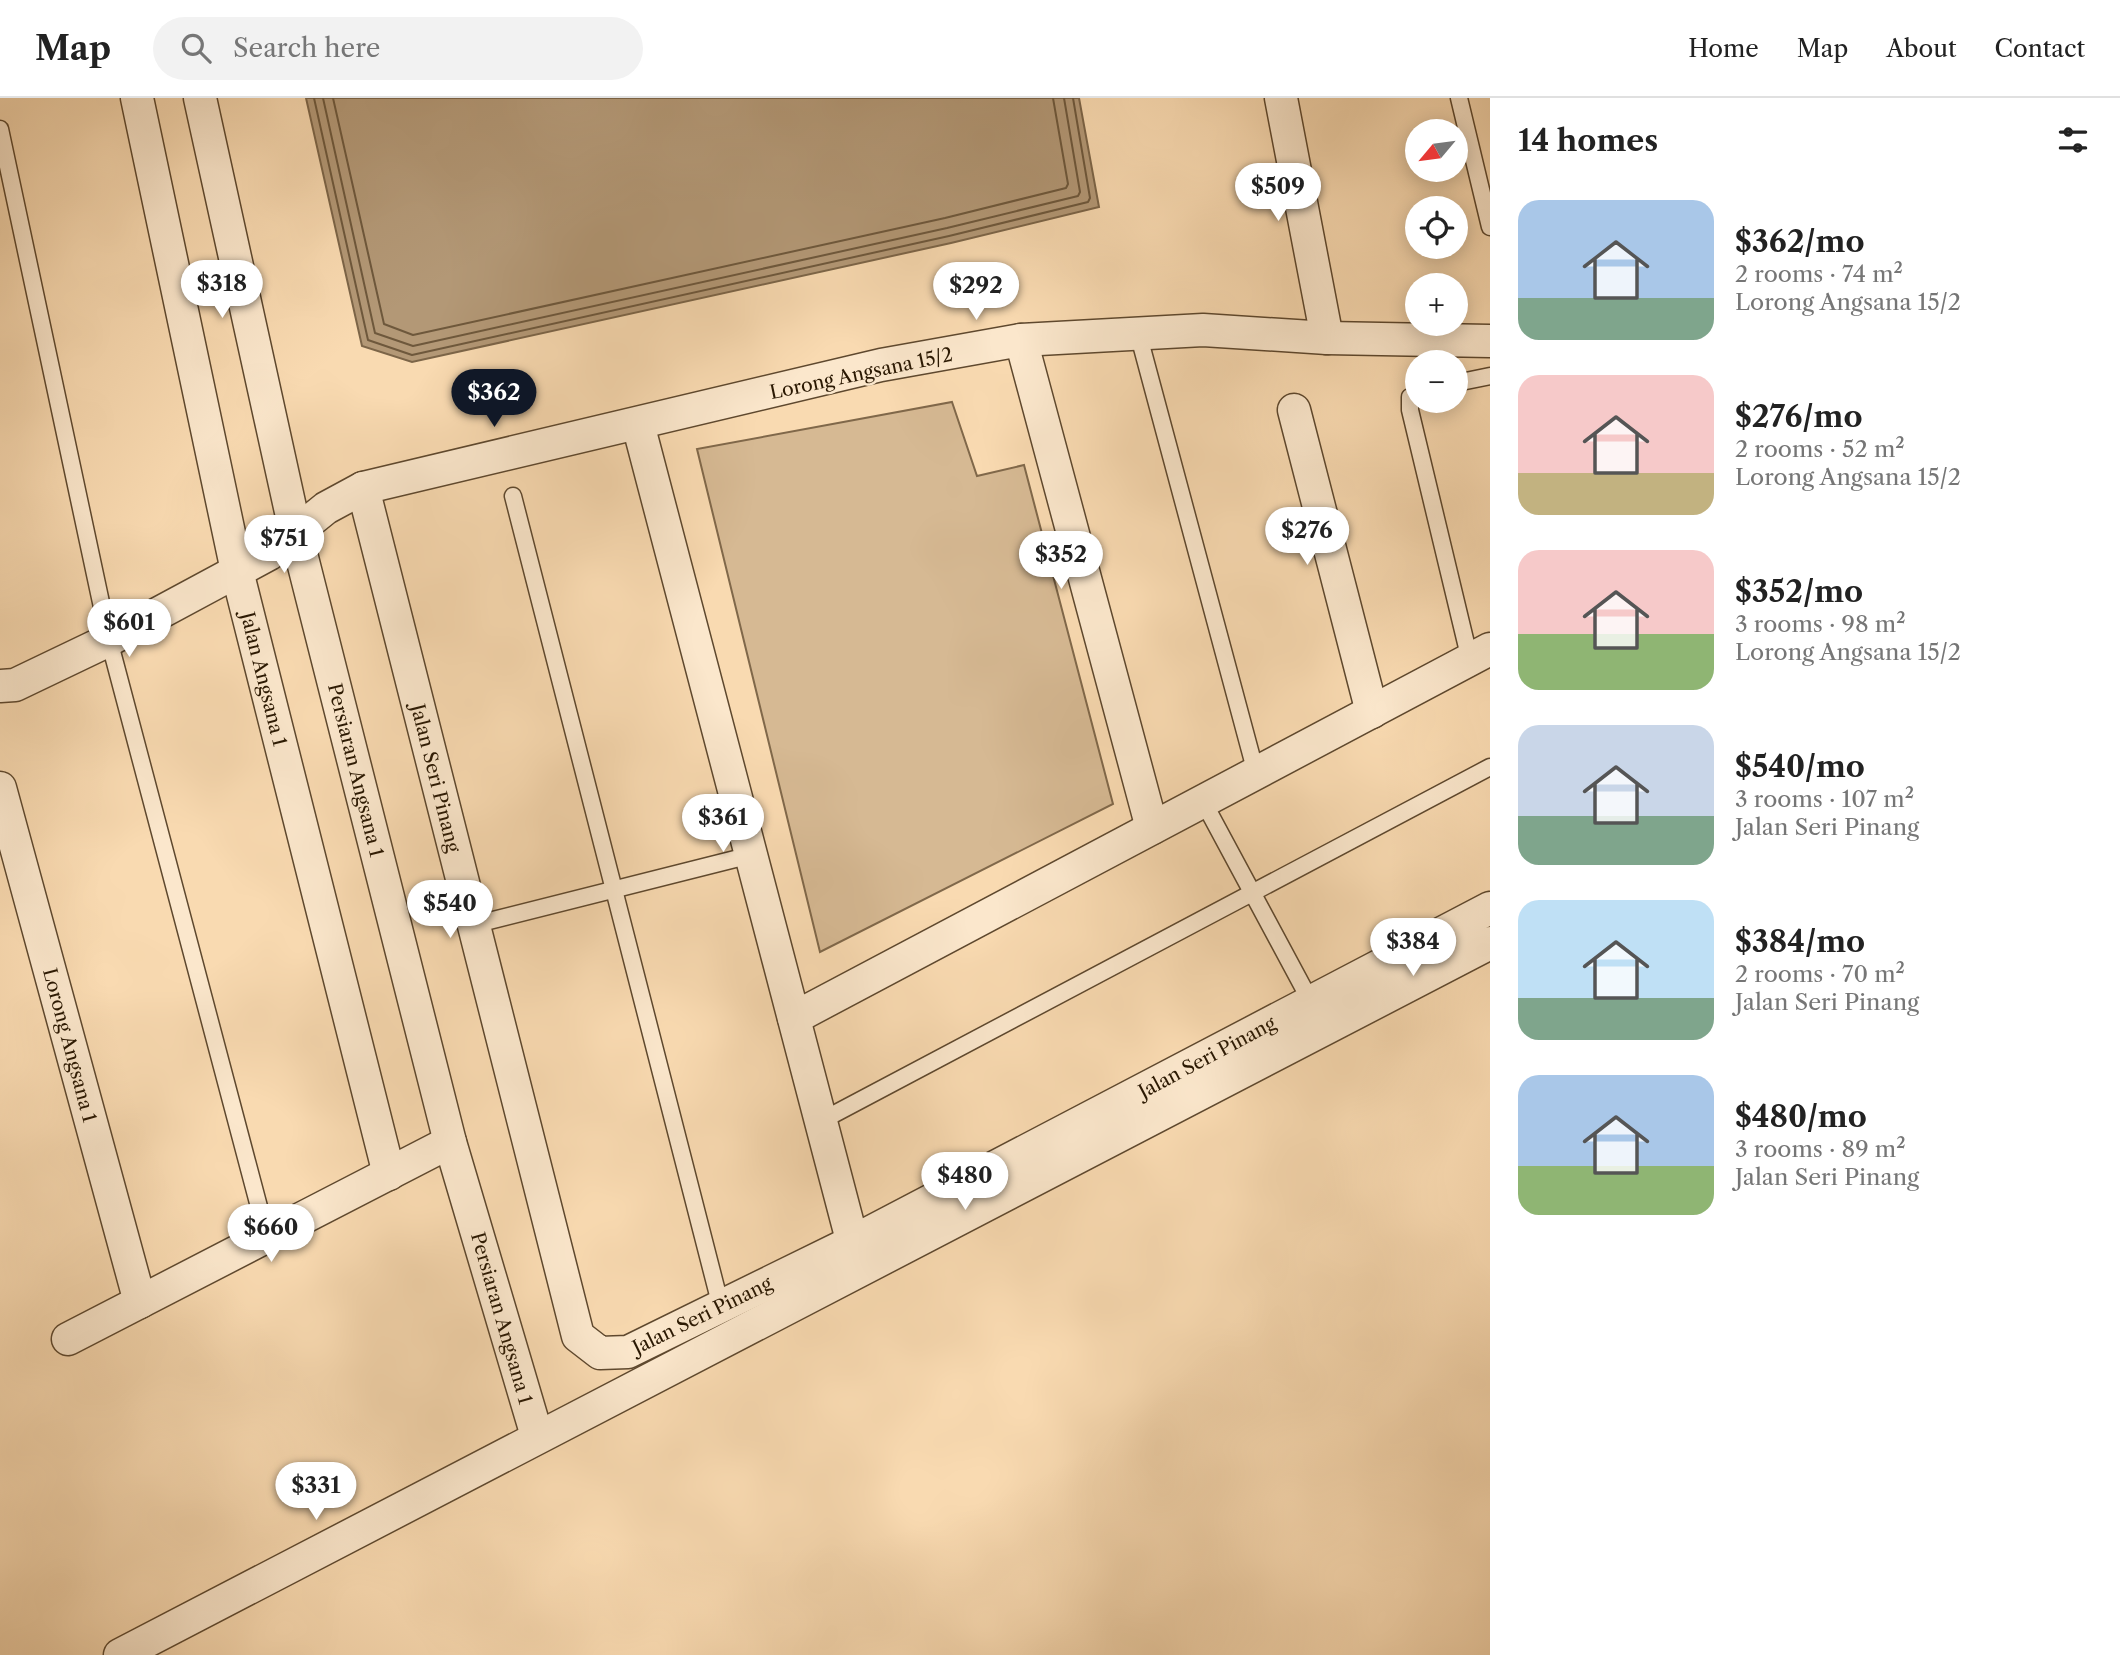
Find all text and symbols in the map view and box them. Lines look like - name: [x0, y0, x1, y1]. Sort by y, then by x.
- search box: [153, 17, 643, 80]
- text: Map: [35, 28, 111, 69]
- icon: search: [177, 29, 215, 67]
- text: Search here: [233, 32, 380, 64]
- text: Home: [1688, 34, 1759, 63]
- text: Map: [1797, 34, 1848, 63]
- text: About: [1886, 34, 1957, 63]
- text: Contact: [1995, 34, 2085, 63]
- north arrow: [1405, 119, 1468, 182]
- map controls: [1405, 119, 1468, 413]
- icon: filters: [2054, 121, 2092, 159]
- text: 14 homes: [1518, 122, 1658, 159]
- pin: $509: [1237, 164, 1319, 223]
- text: $509: [1251, 172, 1305, 200]
- button: locate: [1405, 196, 1468, 259]
- text: $362/mo: [1735, 223, 1865, 260]
- icon: home: [1574, 228, 1658, 312]
- pin: $318: [181, 260, 263, 320]
- text: 2 rooms · 74 m²: [1735, 260, 1903, 288]
- pin: $292: [935, 262, 1017, 322]
- text: $318: [197, 269, 247, 297]
- text: $292: [949, 271, 1003, 299]
- button: +: [1405, 273, 1468, 336]
- text: Lorong Angsana 15/2: [1735, 288, 1961, 316]
- street label: Lorong Angsana 15/2: [767, 343, 955, 404]
- button: −: [1405, 350, 1468, 413]
- pin: $362: [453, 370, 535, 429]
- text: $362: [467, 378, 521, 406]
- text: $276/mo: [1735, 398, 1863, 435]
- icon: home: [1574, 403, 1658, 487]
- text: 2 rooms · 52 m²: [1735, 435, 1905, 463]
- text: Lorong Angsana 15/2: [1735, 463, 1961, 491]
- pin: $276: [1266, 508, 1348, 567]
- pin: $751: [243, 516, 325, 575]
- text: $276: [1281, 516, 1333, 544]
- text: $751: [260, 524, 308, 552]
- pin: $352: [1020, 532, 1102, 591]
- text: $352: [1035, 540, 1087, 568]
- text: $352/mo: [1735, 573, 1863, 610]
- icon: home: [1574, 578, 1658, 662]
- pin: $601: [88, 600, 170, 659]
- street label: Jalan Angsana 1: [235, 607, 291, 749]
- text: $601: [103, 608, 155, 636]
- text: 3 rooms · 98 m²: [1735, 610, 1906, 638]
- text: Lorong Angsana 15/2: [1735, 638, 1961, 666]
- street label: Persiaran Angsana 1: [323, 681, 388, 859]
- street label: Jalan Seri Pinang: [405, 699, 465, 856]
- text: $540/mo: [1735, 748, 1865, 785]
- icon: home: [1574, 753, 1658, 837]
- text: 3 rooms · 107 m²: [1735, 785, 1914, 813]
- pin: $361: [682, 794, 764, 854]
- text: $361: [698, 803, 748, 831]
- text: Jalan Seri Pinang: [1735, 813, 1919, 841]
- pin: $540: [409, 880, 491, 940]
- text: $540: [423, 889, 477, 917]
- pin: $384: [1372, 918, 1454, 978]
- text: $384/mo: [1735, 923, 1865, 960]
- text: $384: [1386, 927, 1440, 955]
- icon: home: [1574, 928, 1658, 1012]
- text: 2 rooms · 70 m²: [1735, 960, 1905, 988]
- street label: Lorong Angsana 1: [38, 965, 101, 1125]
- text: Jalan Seri Pinang: [1735, 988, 1919, 1016]
- street label: Jalan Seri Pinang: [1132, 1011, 1281, 1105]
- text: $480/mo: [1735, 1098, 1867, 1135]
- icon: home: [1574, 1103, 1658, 1187]
- text: 3 rooms · 89 m²: [1735, 1135, 1906, 1163]
- pin: $480: [924, 1152, 1006, 1212]
- text: $480: [937, 1161, 993, 1189]
- text: Jalan Seri Pinang: [1735, 1163, 1919, 1191]
- pin: $660: [230, 1204, 312, 1264]
- text: $660: [244, 1213, 299, 1241]
- street label: Persiaran Angsana 1: [466, 1229, 537, 1407]
- street label: Jalan Seri Pinang: [626, 1271, 777, 1360]
- pin: $331: [275, 1462, 357, 1522]
- text: $331: [291, 1471, 341, 1499]

